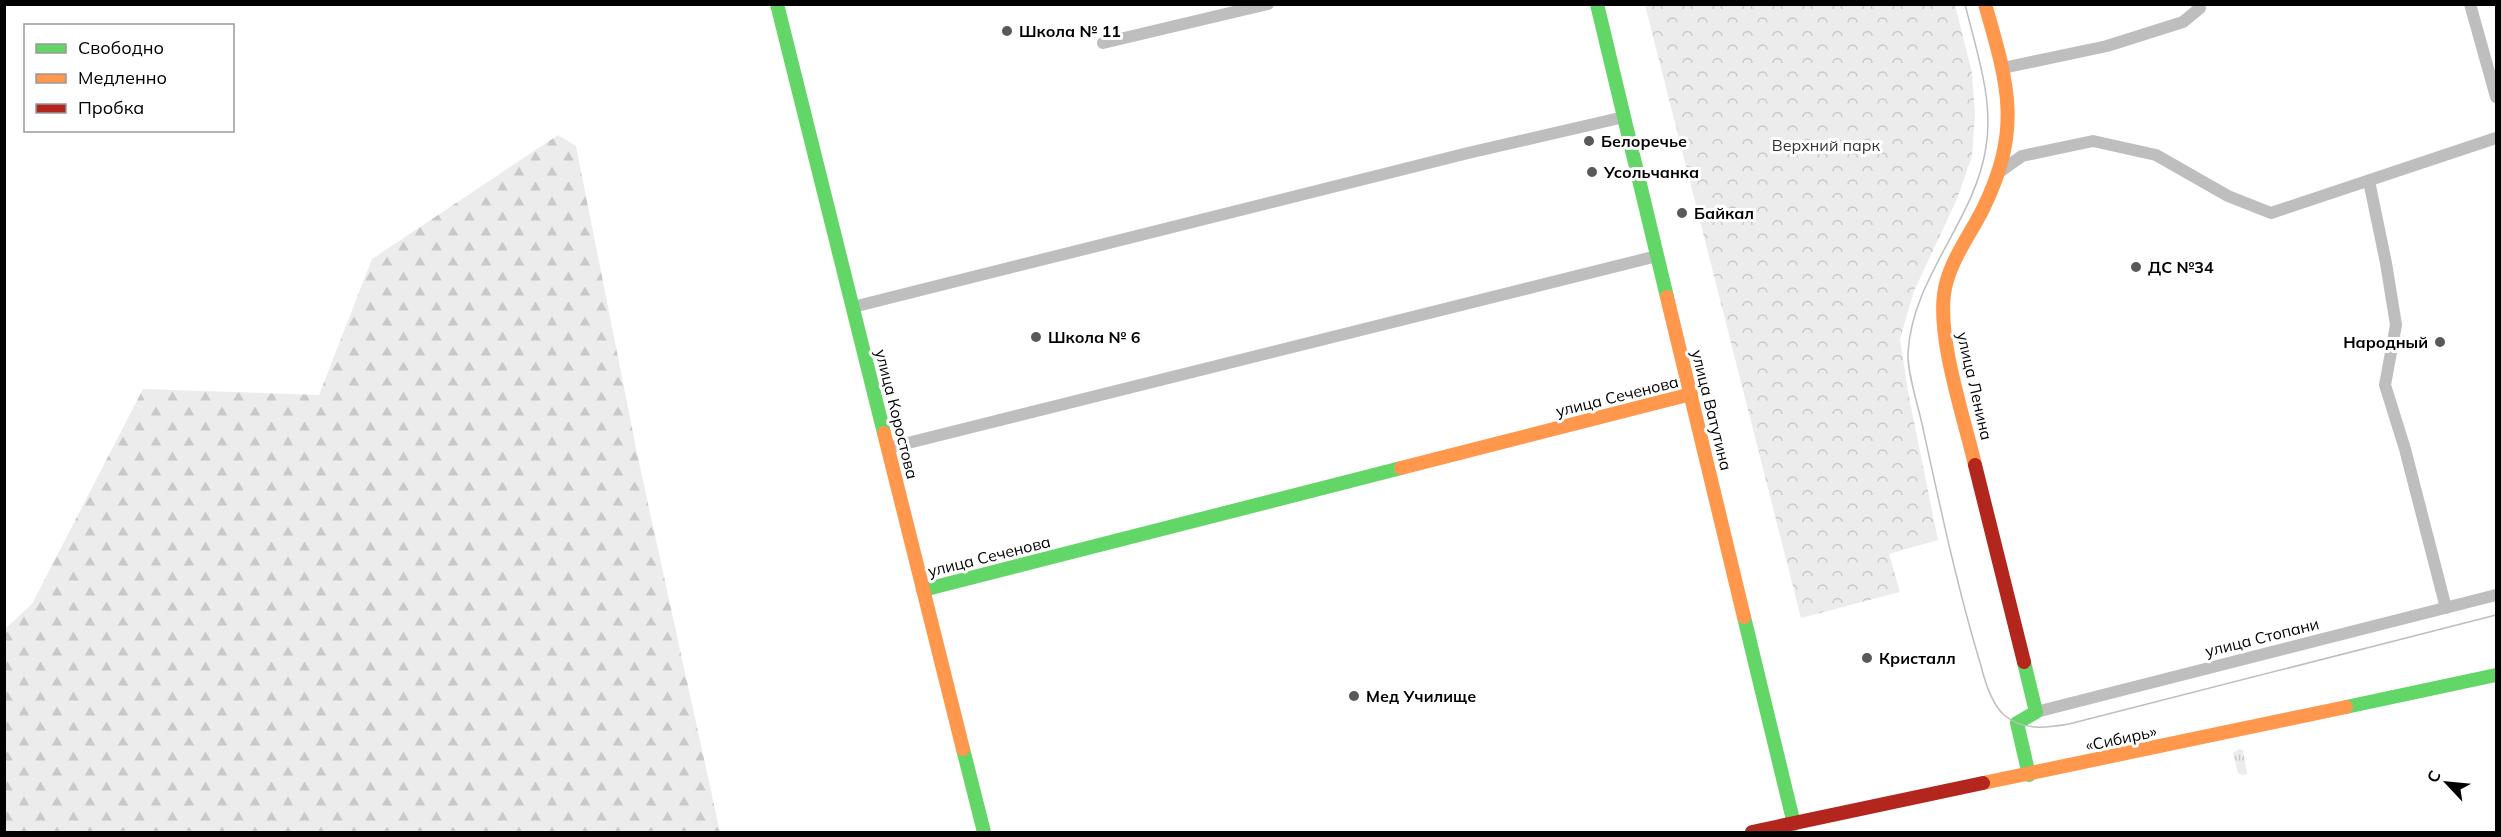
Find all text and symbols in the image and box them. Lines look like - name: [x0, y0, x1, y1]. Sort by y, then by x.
- place label: Школа № 11: [1019, 21, 1121, 41]
- legend: [24, 24, 234, 132]
- marker: Школа № 11: [1000, 24, 1014, 38]
- text: Свободно: [78, 36, 164, 59]
- text: Медленно: [78, 66, 167, 89]
- text: Пробка: [78, 96, 144, 119]
- place label: Белоречье: [1601, 131, 1687, 151]
- marker: Белоречье: [1582, 134, 1596, 148]
- park label: Верхний парк: [1772, 135, 1881, 155]
- place label: Усольчанка: [1603, 162, 1699, 182]
- marker: Усольчанка: [1585, 165, 1599, 179]
- place label: Байкал: [1694, 203, 1754, 223]
- marker: Байкал: [1675, 206, 1689, 220]
- place label: ДС №34: [2148, 257, 2214, 277]
- marker: ДС №34: [2129, 260, 2143, 274]
- place label: Школа № 6: [1048, 327, 1141, 347]
- marker: Школа № 6: [1029, 330, 1043, 344]
- street label: улица Ленина: [1953, 330, 1997, 442]
- place label: Народный: [2343, 332, 2428, 352]
- marker: Народный: [2433, 335, 2447, 349]
- street label: улица Коростова: [871, 347, 923, 481]
- street label: улица Ватутина: [1687, 348, 1737, 472]
- street label: улица Сеченова: [1554, 371, 1680, 421]
- street label: улица Сеченова: [926, 531, 1052, 581]
- street label: улица Стопани: [2203, 613, 2321, 661]
- place label: Кристалл: [1879, 648, 1956, 668]
- marker: Кристалл: [1860, 651, 1874, 665]
- place label: Мед Училище: [1366, 686, 1476, 706]
- marker: Мед Училище: [1347, 689, 1361, 703]
- street label: «Сибирь»: [2084, 721, 2158, 755]
- north arrow: [2417, 753, 2477, 813]
- text: С: [2422, 767, 2445, 786]

